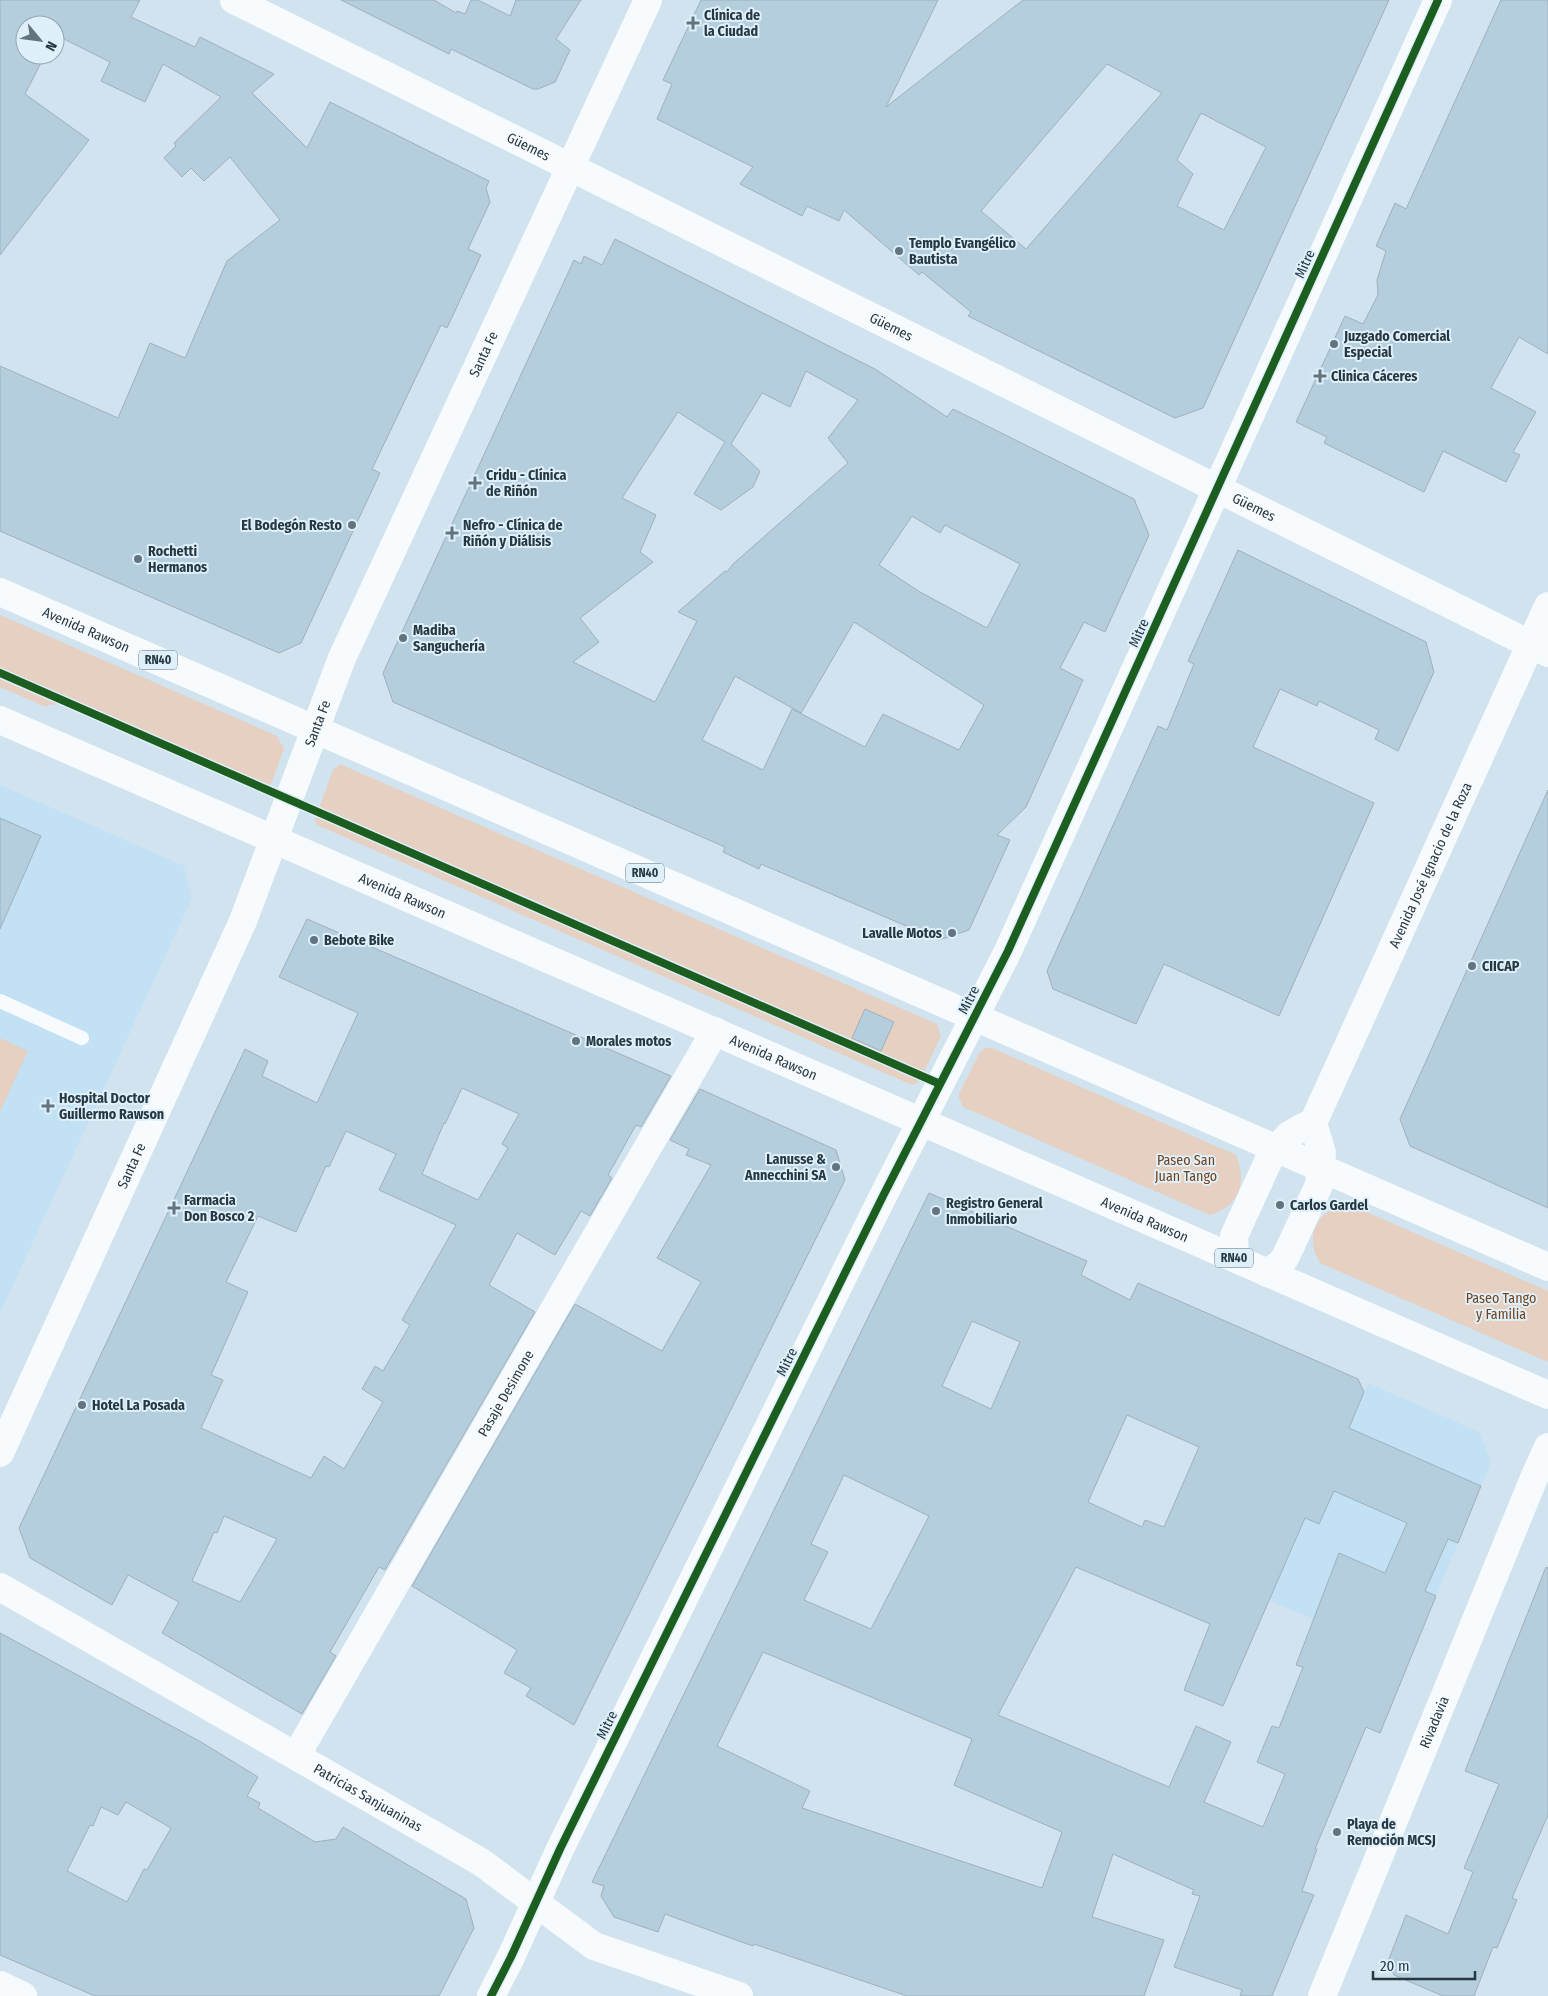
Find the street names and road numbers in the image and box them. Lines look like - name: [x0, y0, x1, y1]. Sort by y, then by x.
- street label: Güemes: [504, 129, 553, 164]
- street label: Mitre: [1291, 247, 1319, 281]
- street label: Güemes: [867, 309, 916, 345]
- street label: Santa Fe: [465, 329, 501, 380]
- street label: Güemes: [1230, 489, 1278, 525]
- street label: Avenida Rawson: [40, 603, 132, 656]
- street label: Mitre: [1125, 616, 1153, 650]
- road number: RN40: [139, 650, 177, 670]
- street label: Santa Fe: [301, 698, 334, 749]
- street label: Avenida José Ignacio de la Roza: [1385, 780, 1475, 950]
- road number: RN40: [626, 864, 664, 882]
- street label: Avenida Rawson: [356, 869, 449, 922]
- street label: Mitre: [955, 983, 983, 1017]
- street label: Avenida Rawson: [727, 1031, 820, 1084]
- street label: Santa Fe: [113, 1140, 149, 1191]
- street label: Avenida Rawson: [1099, 1193, 1191, 1246]
- road number: RN40: [1215, 1248, 1253, 1268]
- street label: Mitre: [773, 1345, 801, 1379]
- street label: Pasaje Desimone: [474, 1347, 537, 1439]
- street label: Rivadavia: [1416, 1693, 1452, 1751]
- street label: Mitre: [593, 1708, 621, 1742]
- street label: Patricias Sanjuaninas: [311, 1760, 425, 1835]

